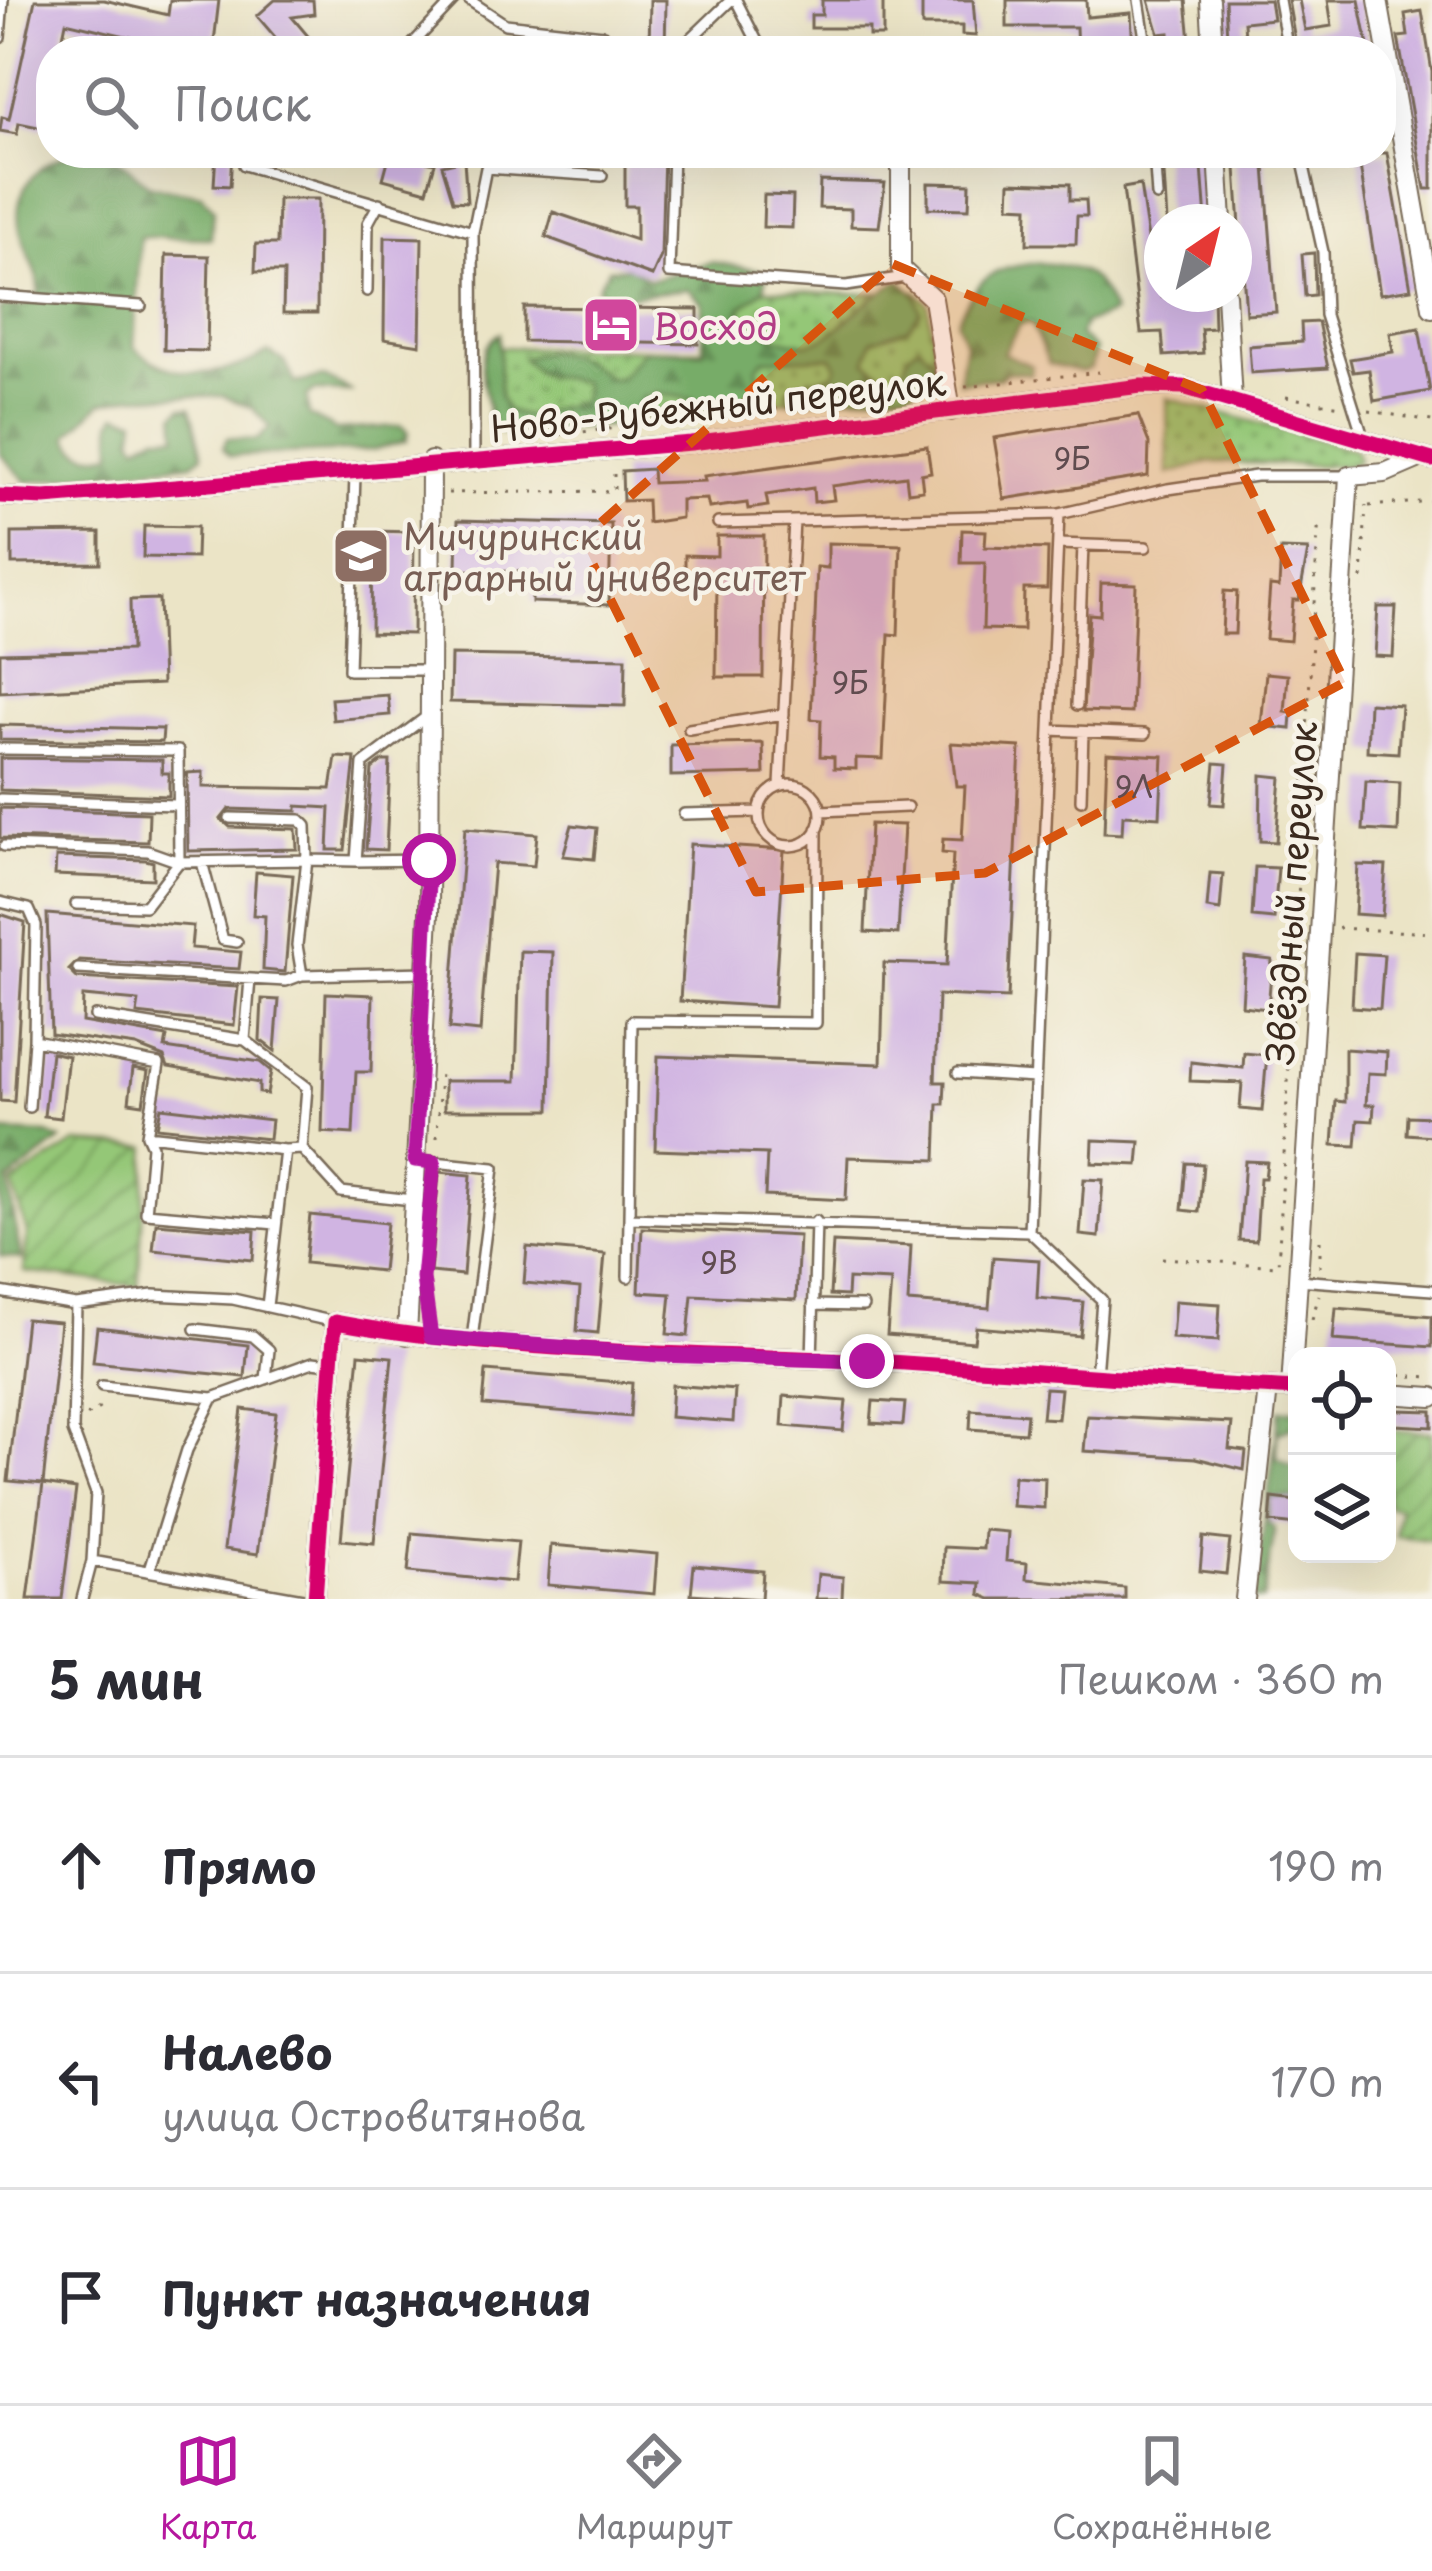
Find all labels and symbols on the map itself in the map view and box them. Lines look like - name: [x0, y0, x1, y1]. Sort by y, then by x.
- north arrow: [1144, 204, 1252, 312]
- hotel icon: Восход: [580, 294, 642, 356]
- place label: Восход: [653, 298, 778, 352]
- street label: Ново-Рубежный переулок: [488, 353, 949, 455]
- house number: 9Б: [1053, 435, 1091, 480]
- place label: Мичуринский аграрный университет: [403, 508, 807, 603]
- school or university icon: Мичуринский аграрный университет: [330, 525, 392, 587]
- house number: 9Б: [831, 659, 869, 704]
- street label: Звёздный переулок: [1251, 719, 1329, 1066]
- house number: 9Л: [1115, 763, 1153, 808]
- route start: [402, 833, 456, 887]
- house number: 9В: [700, 1239, 738, 1284]
- route end: [840, 1334, 894, 1388]

